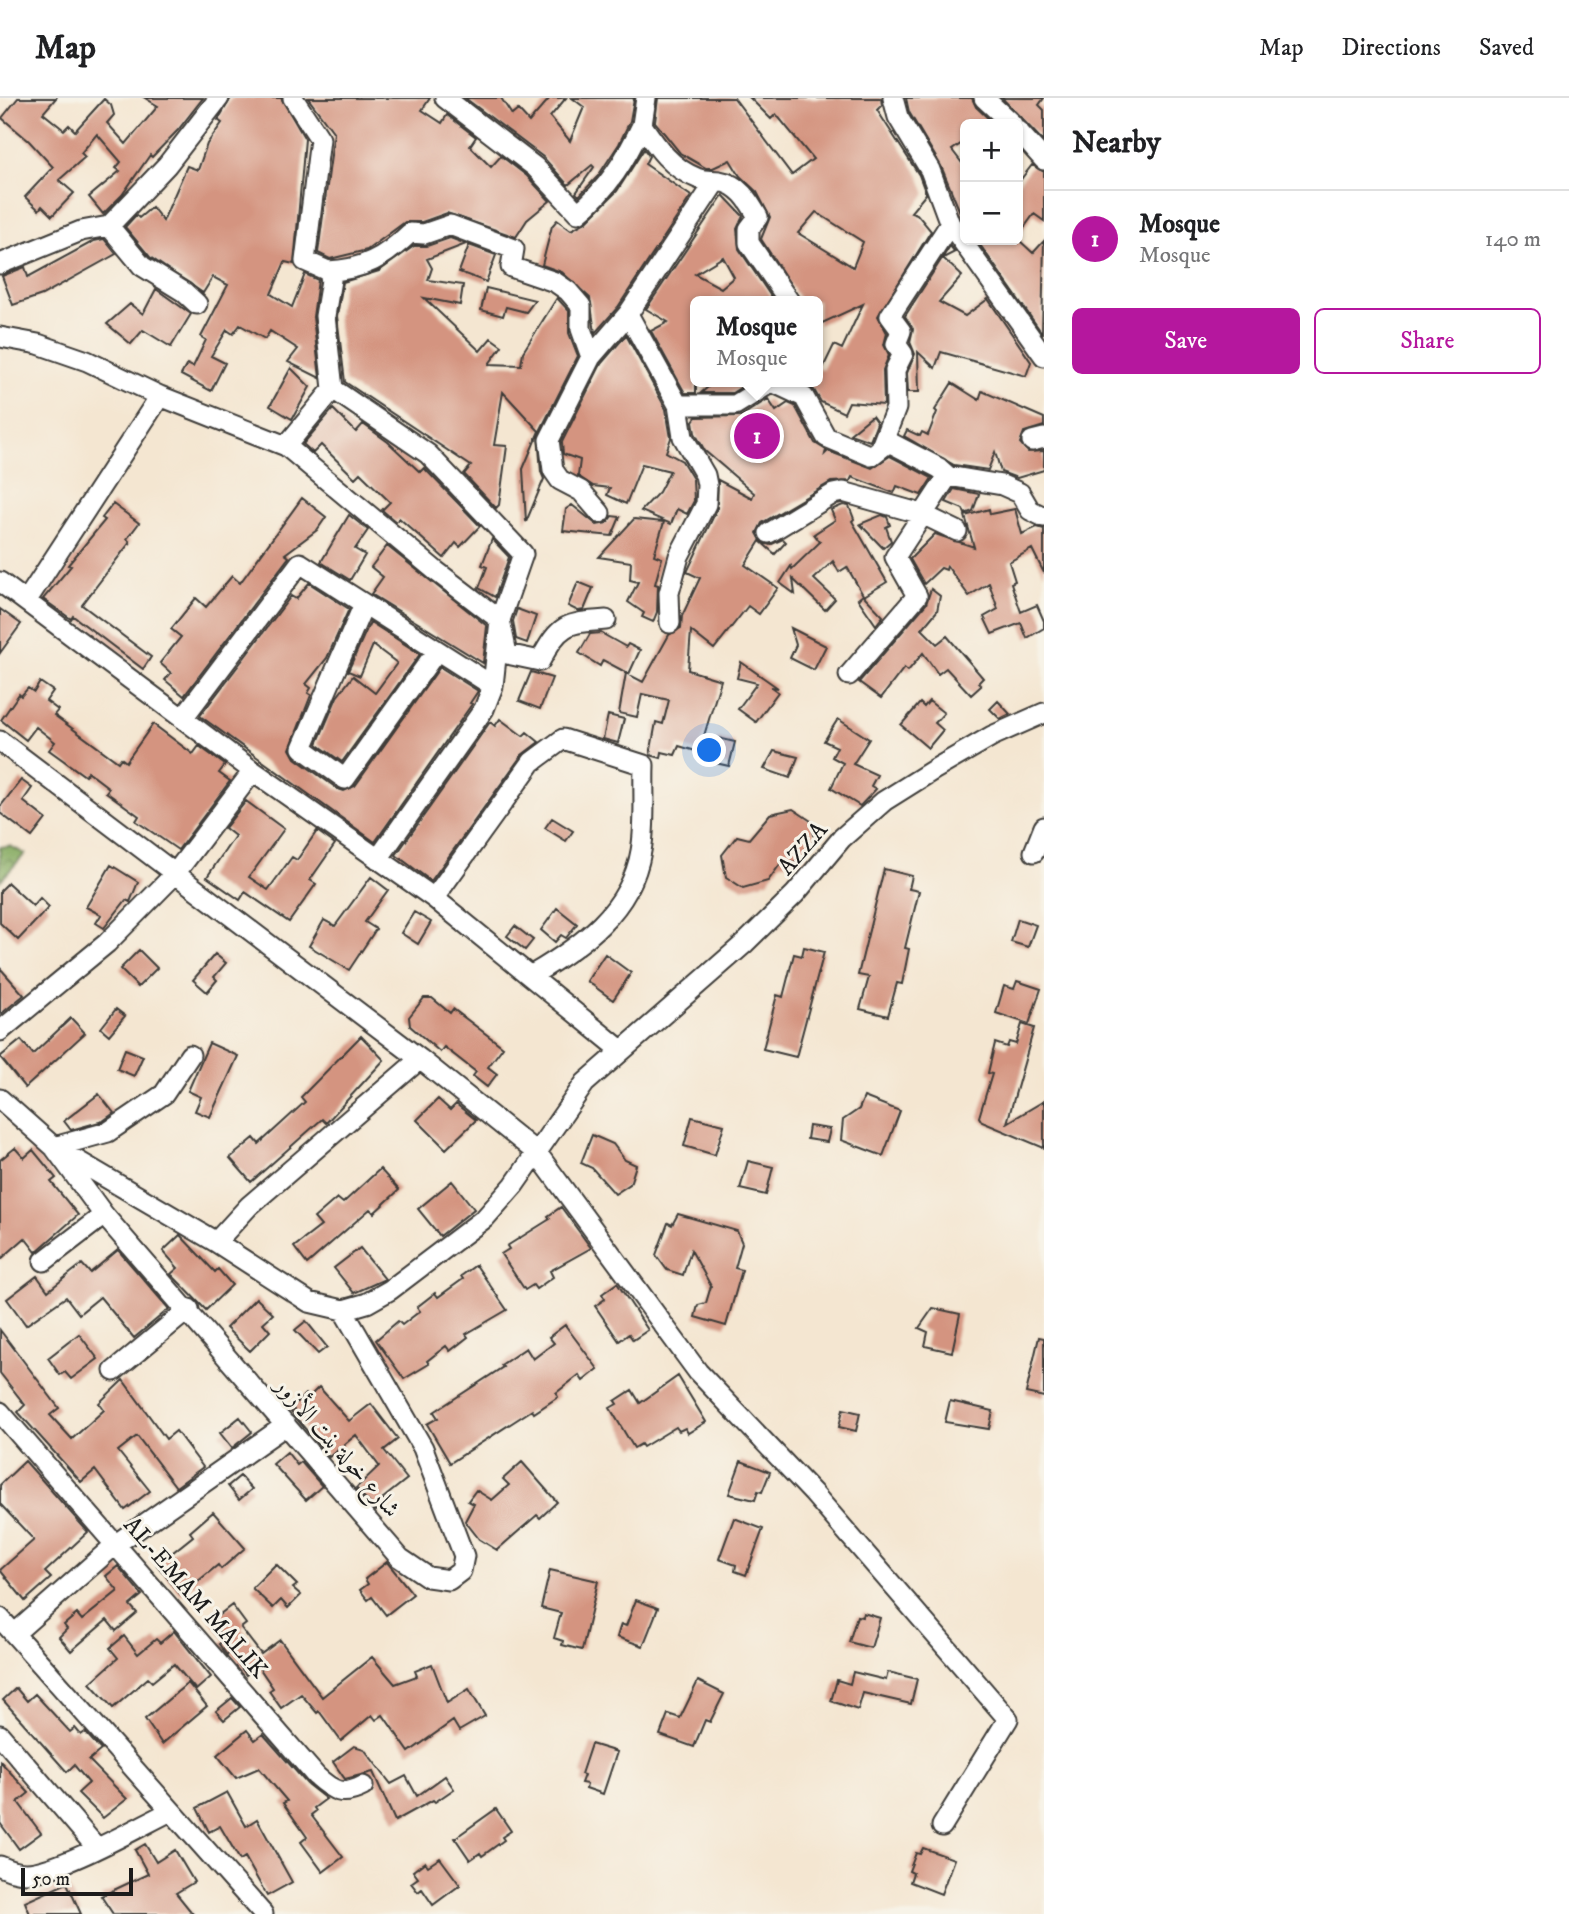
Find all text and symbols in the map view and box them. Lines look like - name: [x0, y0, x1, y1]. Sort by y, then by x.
- text: Map: [35, 28, 96, 69]
- text: Map: [1259, 33, 1304, 63]
- text: Directions: [1342, 33, 1441, 63]
- text: Saved: [1479, 33, 1534, 63]
- map controls: [960, 119, 1023, 245]
- button: +: [960, 119, 1023, 182]
- text: Nearby: [1072, 125, 1161, 162]
- button: −: [960, 182, 1023, 245]
- text: Mosque: [1139, 208, 1220, 241]
- text: 1: [1091, 225, 1099, 254]
- text: 140 m: [1485, 225, 1541, 254]
- text: Mosque: [1139, 241, 1211, 270]
- popup: [690, 296, 823, 387]
- button: Save: [1072, 308, 1300, 374]
- button: Share: [1314, 308, 1541, 374]
- text: Mosque: [716, 311, 797, 344]
- text: Mosque: [716, 344, 788, 373]
- pin: 1: [734, 410, 780, 462]
- your location: [692, 733, 726, 767]
- street label: AZZA: [771, 815, 835, 882]
- street label: شارع خولة بنت الأزور: [264, 1369, 408, 1527]
- street label: AL-EMAM MALIK: [117, 1510, 274, 1685]
- scale bar: [21, 1865, 133, 1897]
- text: 50 m: [32, 1868, 70, 1891]

